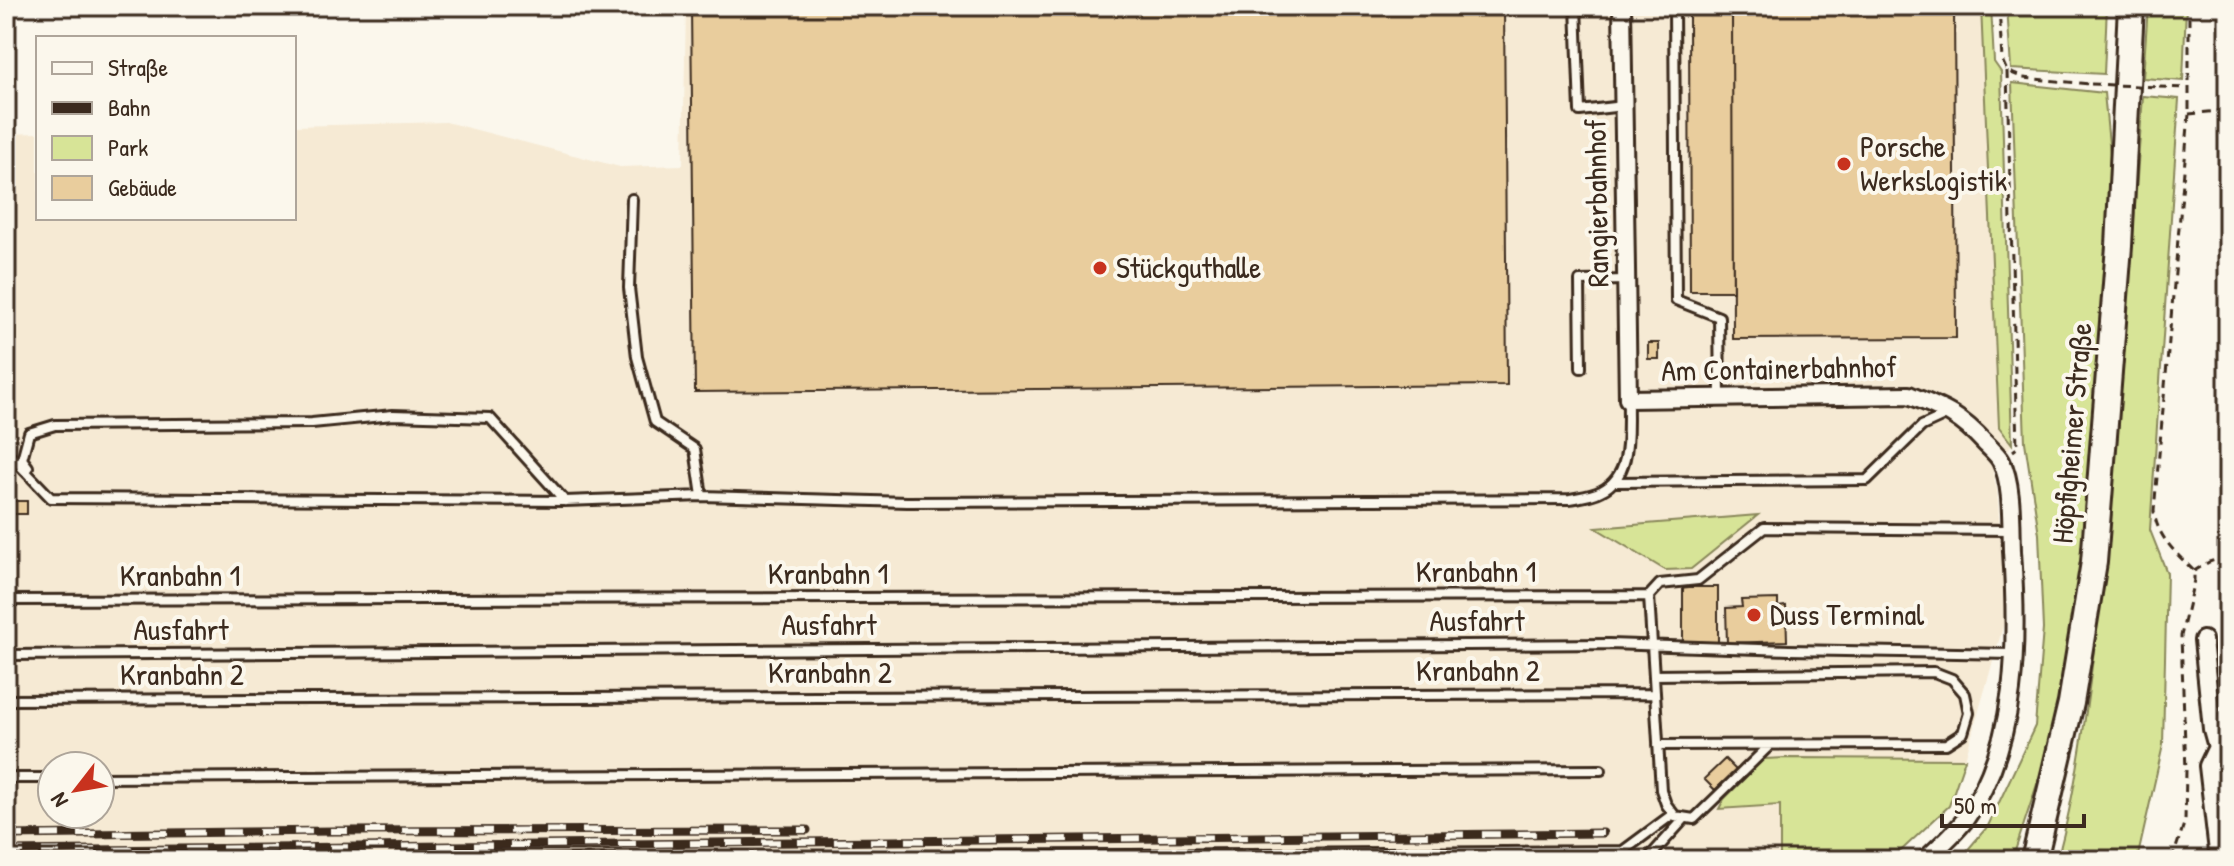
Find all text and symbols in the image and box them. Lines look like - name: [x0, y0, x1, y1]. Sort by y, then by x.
- legend: [36, 36, 296, 220]
- text: Straße: [108, 51, 169, 83]
- text: Bahn: [108, 91, 151, 123]
- street label: Rangierbahnhof: [1575, 118, 1617, 287]
- place label: Porsche Werkslogistik: [1860, 126, 2007, 200]
- text: Park: [108, 131, 148, 163]
- marker: Porsche Werkslogistik: [1835, 155, 1853, 173]
- text: Gebäude: [108, 171, 177, 203]
- place label: Stückguthalle: [1116, 247, 1261, 287]
- marker: Stückguthalle: [1091, 259, 1109, 277]
- street label: Höpfigheimer Straße: [2041, 321, 2101, 545]
- street label: Am Containerbahnhof: [1661, 346, 1897, 390]
- street label: Kranbahn 1: [1416, 551, 1536, 591]
- street label: Kranbahn 1: [768, 553, 888, 593]
- street label: Kranbahn 1: [120, 555, 240, 595]
- place label: Duss Terminal: [1770, 594, 1924, 634]
- street label: Ausfahrt: [1429, 600, 1525, 640]
- street label: Ausfahrt: [781, 604, 877, 644]
- marker: Duss Terminal: [1745, 606, 1763, 624]
- street label: Ausfahrt: [133, 609, 229, 649]
- street label: Kranbahn 2: [1416, 650, 1540, 690]
- street label: Kranbahn 2: [768, 652, 892, 692]
- street label: Kranbahn 2: [120, 654, 244, 694]
- north arrow: [36, 750, 116, 830]
- scale bar: [1942, 778, 2084, 828]
- text: N: [43, 787, 75, 813]
- text: 50 m: [1954, 789, 1997, 821]

